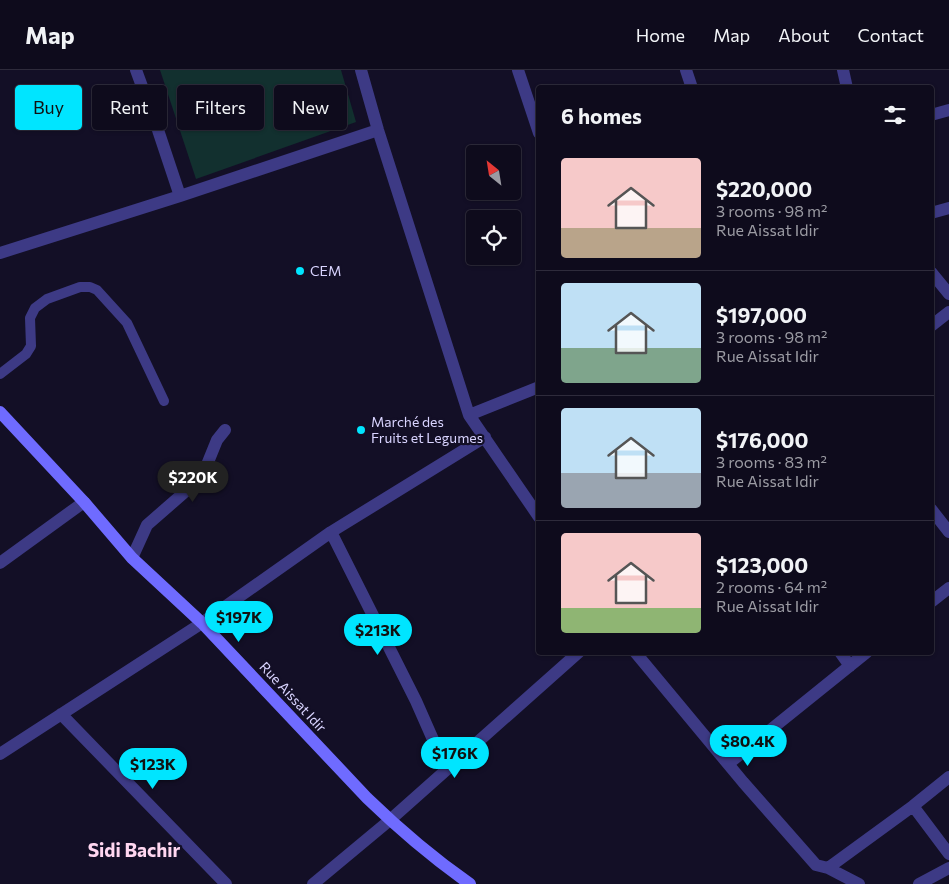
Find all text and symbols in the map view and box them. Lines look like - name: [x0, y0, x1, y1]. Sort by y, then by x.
- text: Map: [25, 20, 75, 49]
- text: Home: [636, 24, 685, 46]
- text: Map: [713, 24, 750, 46]
- text: About: [778, 24, 830, 46]
- text: Contact: [858, 24, 924, 46]
- chip: Buy: [15, 85, 82, 130]
- chip: Rent: [92, 85, 167, 130]
- chip: Filters: [177, 85, 264, 130]
- chip: New: [274, 85, 347, 130]
- icon: filters: [881, 101, 909, 129]
- text: 6 homes: [561, 103, 642, 128]
- north arrow: [466, 145, 521, 200]
- map controls: [466, 145, 521, 265]
- text: $220,000: [716, 176, 812, 201]
- icon: home: [601, 178, 661, 238]
- text: 3 rooms · 98 m²: [716, 201, 827, 220]
- button: locate: [466, 210, 521, 265]
- text: Rue Aissat Idir: [716, 220, 819, 239]
- place label: CEM: [310, 262, 341, 279]
- marker: CEM: [294, 265, 306, 277]
- text: $197,000: [716, 302, 807, 327]
- icon: home: [601, 303, 661, 363]
- text: 3 rooms · 98 m²: [716, 327, 827, 346]
- text: Rue Aissat Idir: [716, 346, 819, 365]
- place label: Marché des Fruits et Legumes: [371, 413, 483, 446]
- marker: Marché des Fruits et Legumes: [355, 424, 367, 436]
- text: $176,000: [716, 427, 808, 452]
- icon: home: [601, 428, 661, 488]
- text: 3 rooms · 83 m²: [716, 452, 827, 471]
- pin: $220K: [158, 460, 228, 503]
- text: $220K: [168, 467, 218, 486]
- text: Rue Aissat Idir: [716, 471, 819, 490]
- text: $123,000: [716, 552, 808, 577]
- icon: home: [601, 553, 661, 613]
- text: 2 rooms · 64 m²: [716, 577, 827, 596]
- text: Rue Aissat Idir: [716, 596, 819, 615]
- pin: $197K: [204, 600, 274, 643]
- text: $197K: [216, 607, 262, 626]
- pin: $213K: [343, 614, 413, 656]
- text: $213K: [355, 620, 401, 639]
- street label: Rue Aissat Idir: [256, 658, 331, 736]
- pin: $80.4K: [707, 724, 789, 767]
- text: $80.4K: [721, 731, 775, 750]
- pin: $176K: [420, 736, 490, 779]
- text: $176K: [432, 743, 478, 762]
- pin: $123K: [118, 748, 188, 790]
- text: $123K: [130, 754, 176, 773]
- district label: Sidi Bachir: [88, 838, 180, 861]

